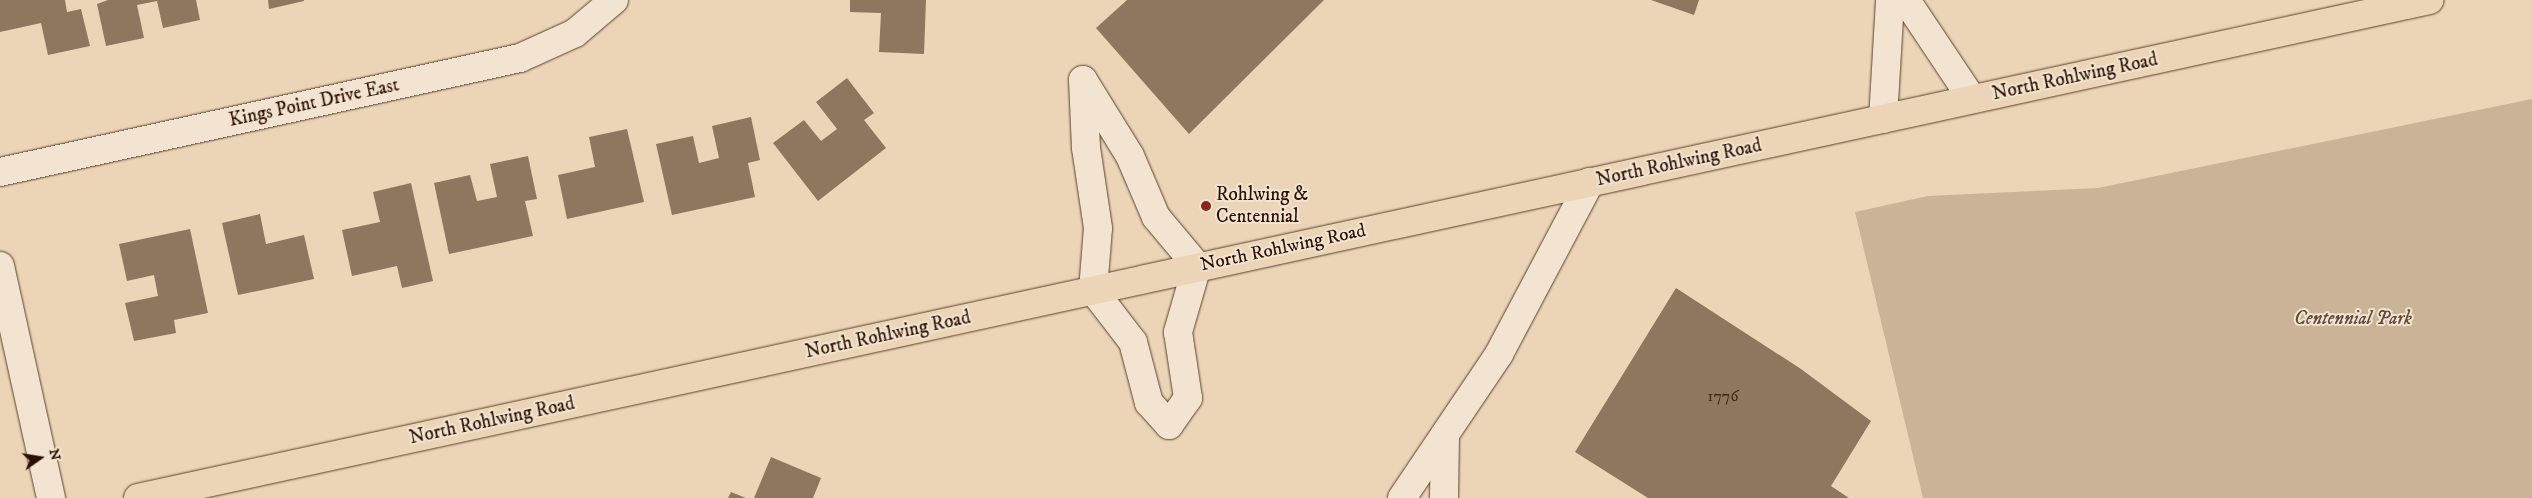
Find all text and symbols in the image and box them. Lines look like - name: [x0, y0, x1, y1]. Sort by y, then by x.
- street label: North Rohlwing Road: [1990, 48, 2160, 106]
- street label: Kings Point Drive East: [227, 74, 401, 132]
- street label: North Rohlwing Road: [1594, 134, 1764, 192]
- place label: Rohlwing & Centennial: [1216, 184, 1308, 228]
- marker: Rohlwing & Centennial: [1200, 200, 1212, 212]
- street label: North Rohlwing Road: [1198, 219, 1368, 277]
- street label: North Rohlwing Road: [803, 306, 973, 364]
- park label: Centennial Park: [2294, 308, 2412, 330]
- house number: 1776: [1708, 386, 1739, 406]
- street label: North Rohlwing Road: [407, 392, 577, 450]
- north arrow: [15, 433, 65, 483]
- text: N: [45, 447, 65, 462]

